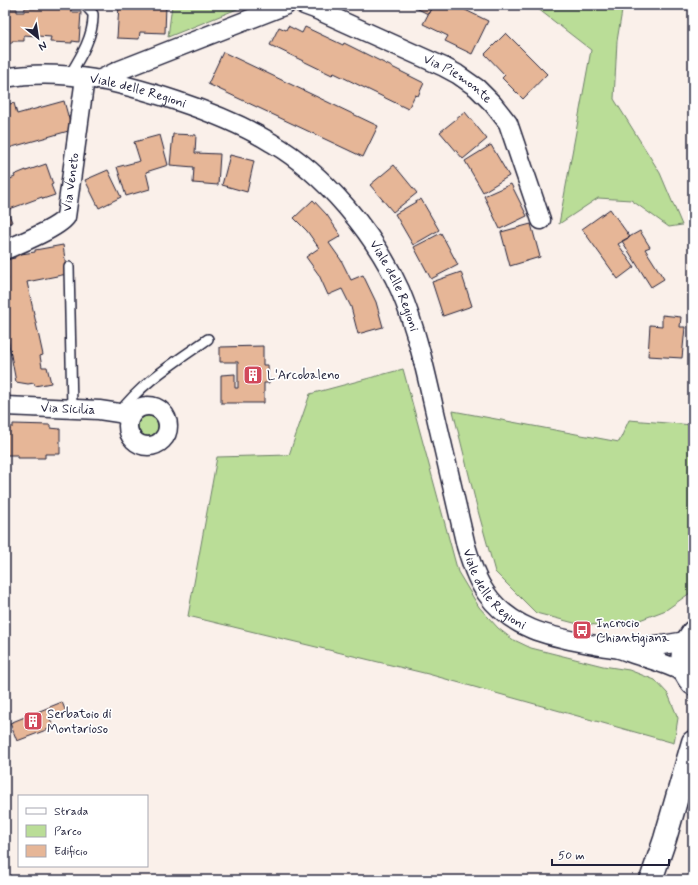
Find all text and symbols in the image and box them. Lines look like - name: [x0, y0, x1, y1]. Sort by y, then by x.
- north arrow: [18, 18, 58, 58]
- text: N: [36, 38, 49, 54]
- street label: Via Piemonte: [421, 50, 496, 107]
- street label: Viale delle Regioni: [89, 70, 188, 112]
- street label: Via Veneto: [58, 152, 83, 213]
- street label: Viale delle Regioni: [366, 237, 423, 333]
- building icon: L'Arcobaleno: [242, 364, 264, 386]
- place label: L'Arcobaleno: [267, 367, 339, 384]
- street label: Via Sicilia: [40, 399, 96, 418]
- street label: Viale delle Regioni: [459, 547, 529, 634]
- place label: Incrocio Chiantigiana: [596, 615, 670, 647]
- bus stop icon: Incrocio Chiantigiana: [571, 619, 593, 641]
- place label: Serbatoio di Montarioso: [47, 706, 112, 738]
- building icon: Serbatoio di Montarioso: [22, 710, 44, 732]
- legend: [18, 795, 148, 867]
- text: Strada: [54, 804, 88, 820]
- text: Parco: [54, 824, 82, 840]
- scale bar: [552, 841, 669, 867]
- text: Edificio: [54, 844, 88, 860]
- text: 50 m: [558, 848, 585, 864]

